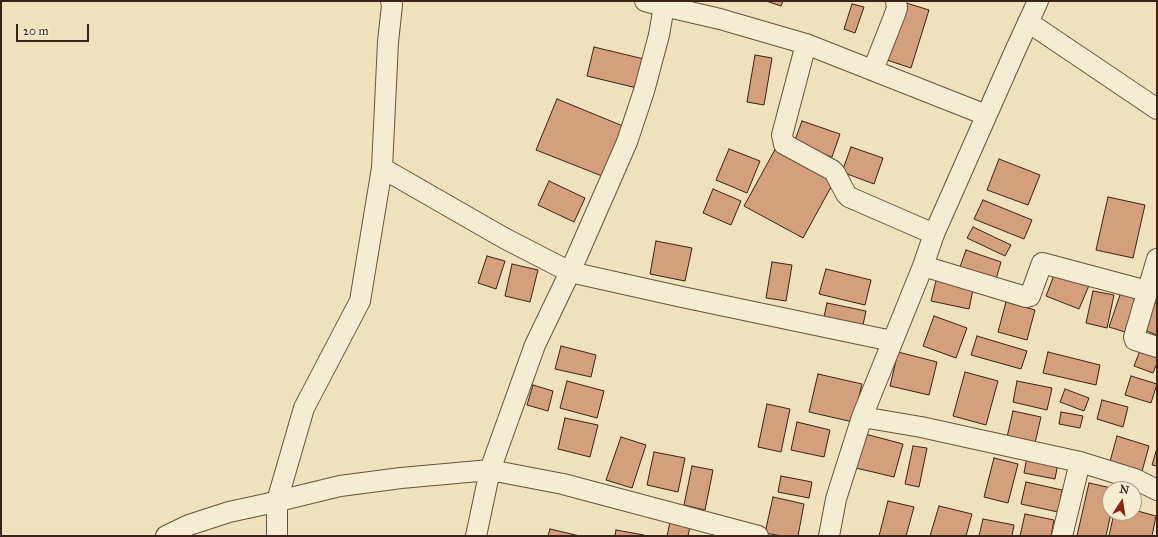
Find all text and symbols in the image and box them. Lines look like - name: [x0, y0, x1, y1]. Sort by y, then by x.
- scale bar: [18, 16, 91, 42]
- text: 20 m: [23, 24, 49, 38]
- north arrow: [1102, 481, 1142, 521]
- text: N: [1118, 482, 1130, 497]

